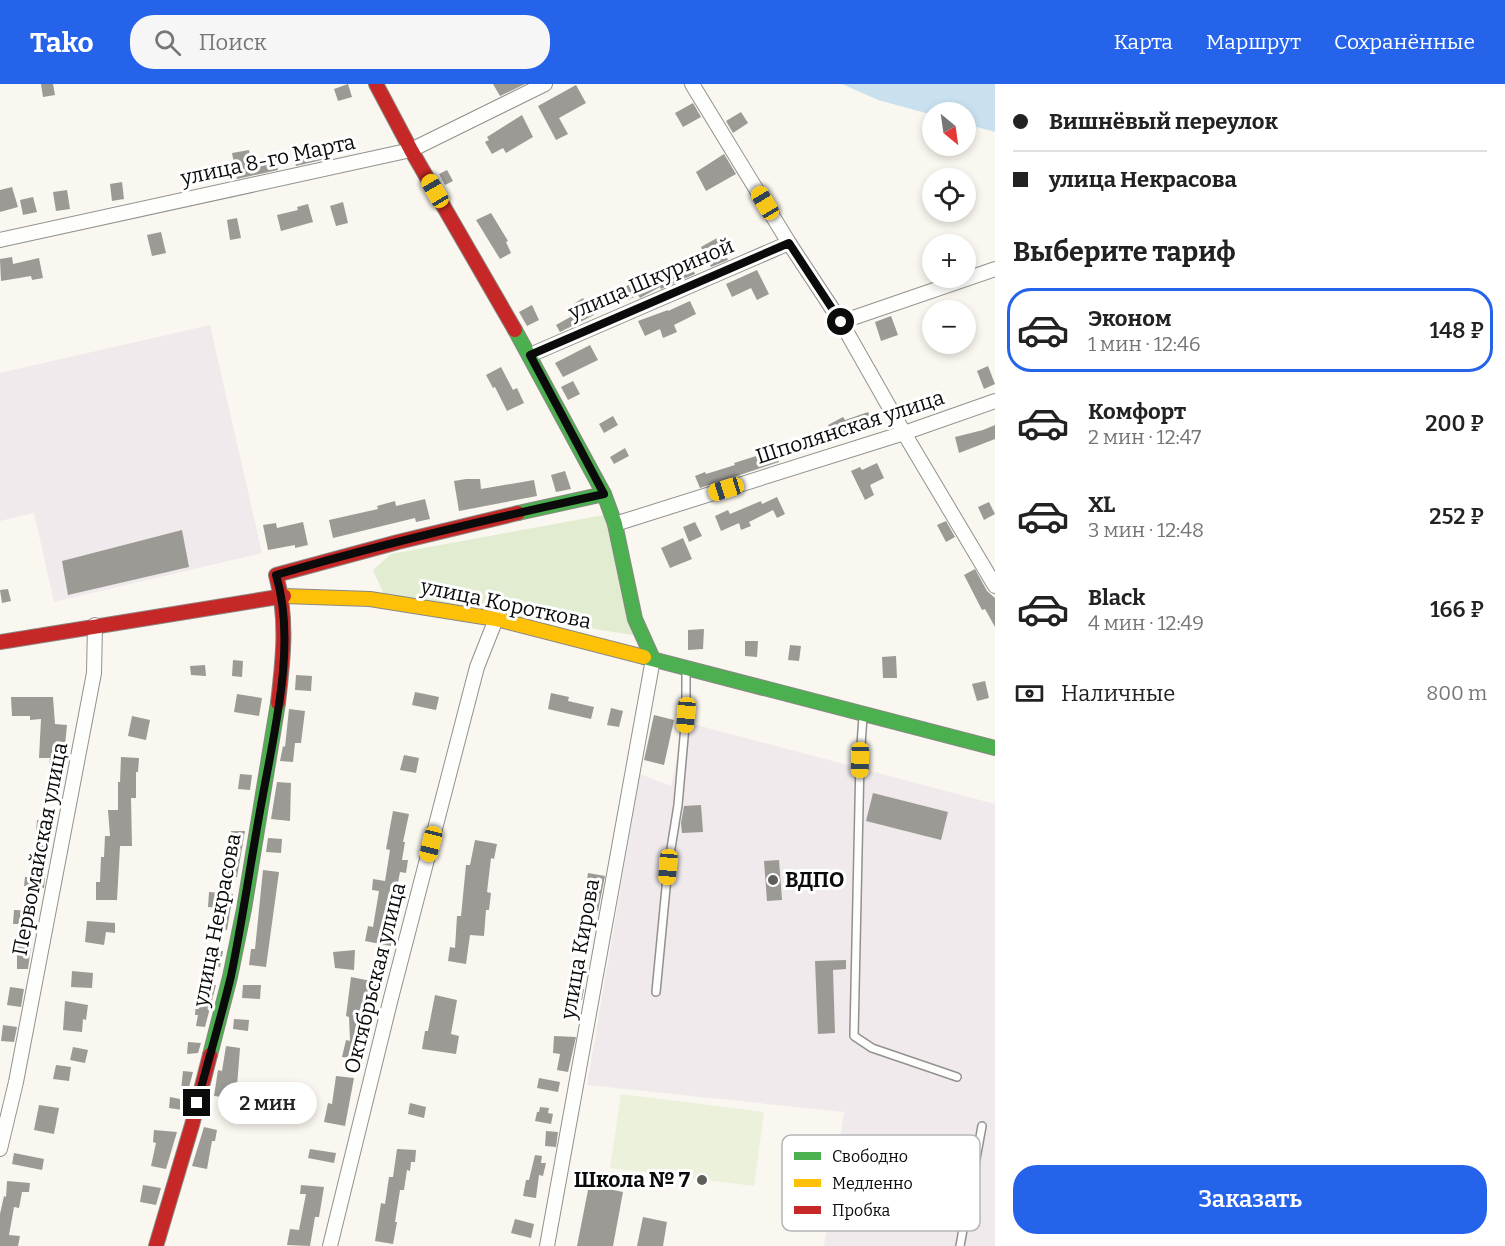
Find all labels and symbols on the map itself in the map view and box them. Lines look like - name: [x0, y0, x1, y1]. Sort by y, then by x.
- north arrow: [922, 102, 976, 156]
- street label: улица 8-го Марта: [177, 129, 358, 191]
- car: [418, 171, 452, 211]
- car: [748, 183, 782, 223]
- street label: улица Шкуриной: [564, 232, 738, 326]
- route start: [827, 308, 854, 335]
- street label: Шполянская улица: [753, 384, 948, 470]
- car: [706, 475, 746, 503]
- street label: улица Короткова: [417, 573, 594, 635]
- car: [675, 696, 697, 734]
- street label: Первомайская улица: [7, 740, 74, 958]
- car: [851, 742, 869, 778]
- car: [418, 824, 444, 864]
- street label: улица Некрасова: [187, 831, 247, 1010]
- car: [657, 848, 679, 886]
- place label: ВДПО: [785, 867, 844, 893]
- marker: ВДПО: [766, 873, 780, 887]
- street label: улица Кирова: [555, 876, 605, 1022]
- street label: Октябрьская улица: [339, 879, 411, 1076]
- callout: 2 мин: [218, 1082, 317, 1124]
- route end: [183, 1089, 210, 1116]
- legend: [782, 1135, 980, 1231]
- text: Свободно: [832, 1147, 908, 1166]
- place label: Школа № 7: [574, 1167, 691, 1193]
- marker: Школа № 7: [695, 1173, 709, 1187]
- text: Медленно: [832, 1174, 913, 1193]
- text: Пробка: [832, 1201, 891, 1220]

